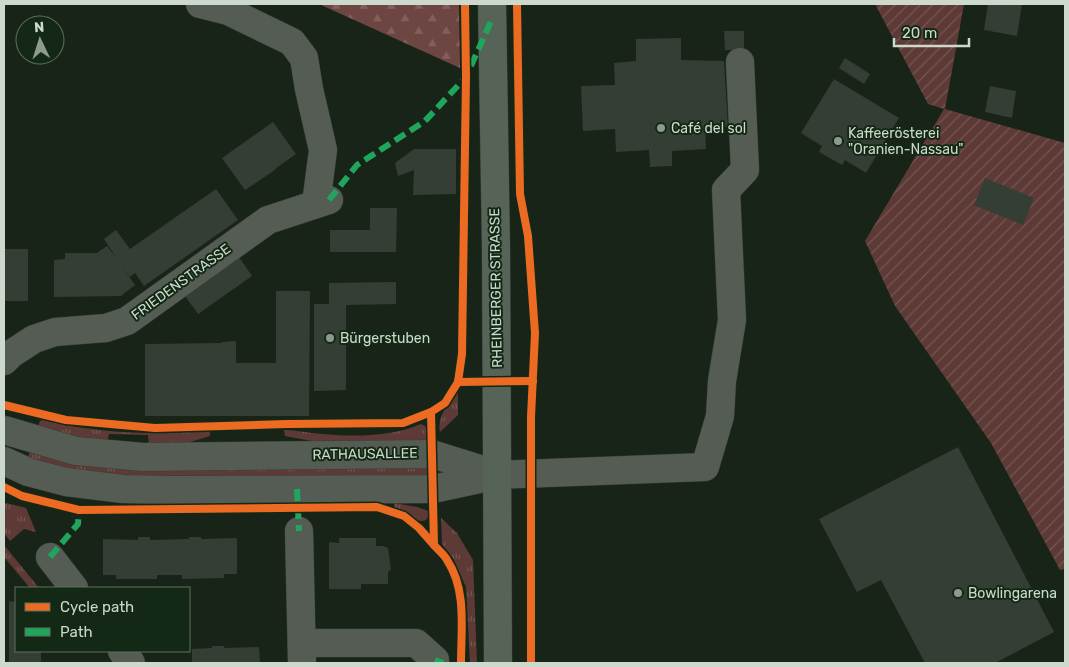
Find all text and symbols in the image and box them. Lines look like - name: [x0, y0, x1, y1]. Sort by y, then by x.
- north arrow: [15, 15, 65, 65]
- scale bar: [894, 15, 969, 47]
- text: N: [34, 19, 45, 36]
- text: 20 m: [902, 24, 937, 42]
- place label: Café del sol: [671, 120, 746, 137]
- marker: Café del sol: [655, 122, 667, 134]
- place label: Kaffeerösterei "Oranien-Nassau": [848, 125, 964, 158]
- marker: Kaffeerösterei "Oranien-Nassau": [832, 135, 844, 147]
- street label: RHEINBERGER STRASSE: [486, 208, 506, 368]
- street label: FRIEDENSTRASSE: [128, 240, 234, 324]
- place label: Bürgerstuben: [340, 330, 430, 347]
- marker: Bürgerstuben: [324, 332, 336, 344]
- street label: RATHAUSALLEE: [312, 445, 418, 463]
- place label: Bowlingarena: [968, 585, 1057, 602]
- legend: [15, 587, 190, 652]
- marker: Bowlingarena: [952, 587, 964, 599]
- text: Cycle path: [60, 598, 134, 616]
- text: Path: [60, 623, 93, 641]

